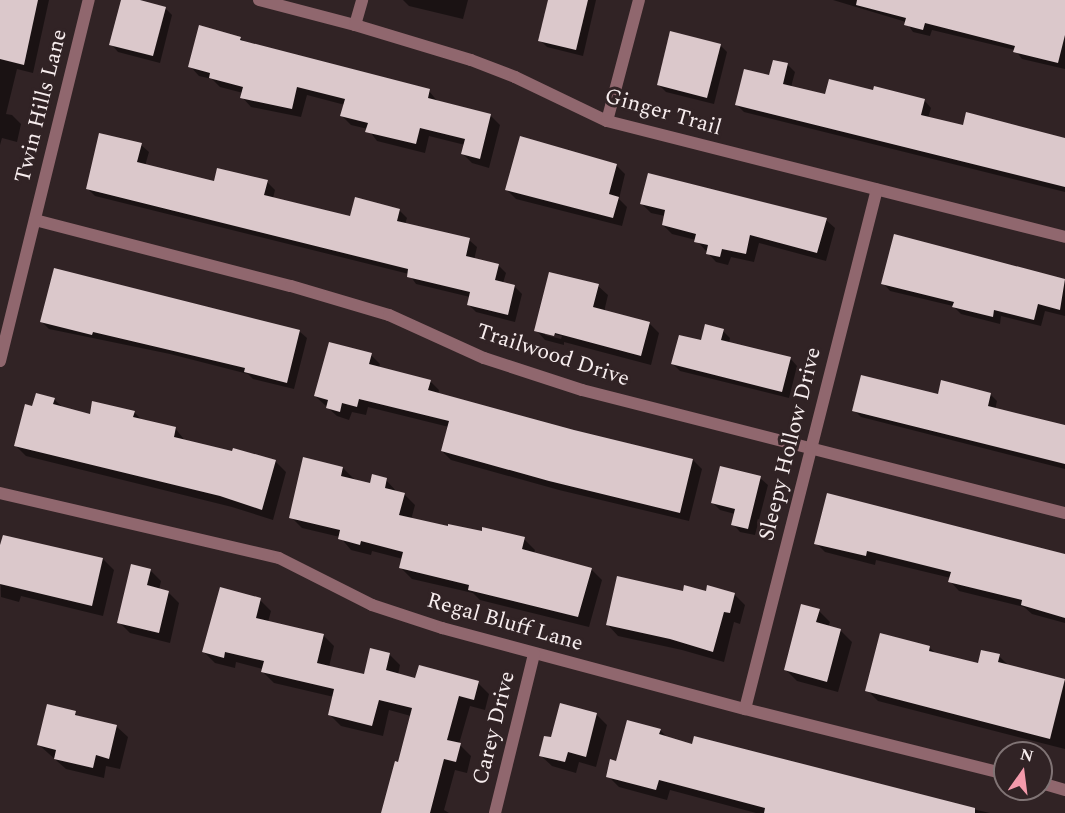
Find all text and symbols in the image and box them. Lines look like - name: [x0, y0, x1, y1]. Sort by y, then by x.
- street label: Twin Hills Lane: [9, 26, 73, 186]
- street label: Ginger Trail: [602, 83, 724, 141]
- street label: Trailwood Drive: [473, 318, 633, 392]
- street label: Sleepy Hollow Drive: [753, 345, 827, 543]
- street label: Regal Bluff Lane: [424, 587, 586, 657]
- street label: Carey Drive: [467, 669, 521, 787]
- north arrow: [993, 741, 1053, 801]
- text: N: [1018, 742, 1036, 769]

